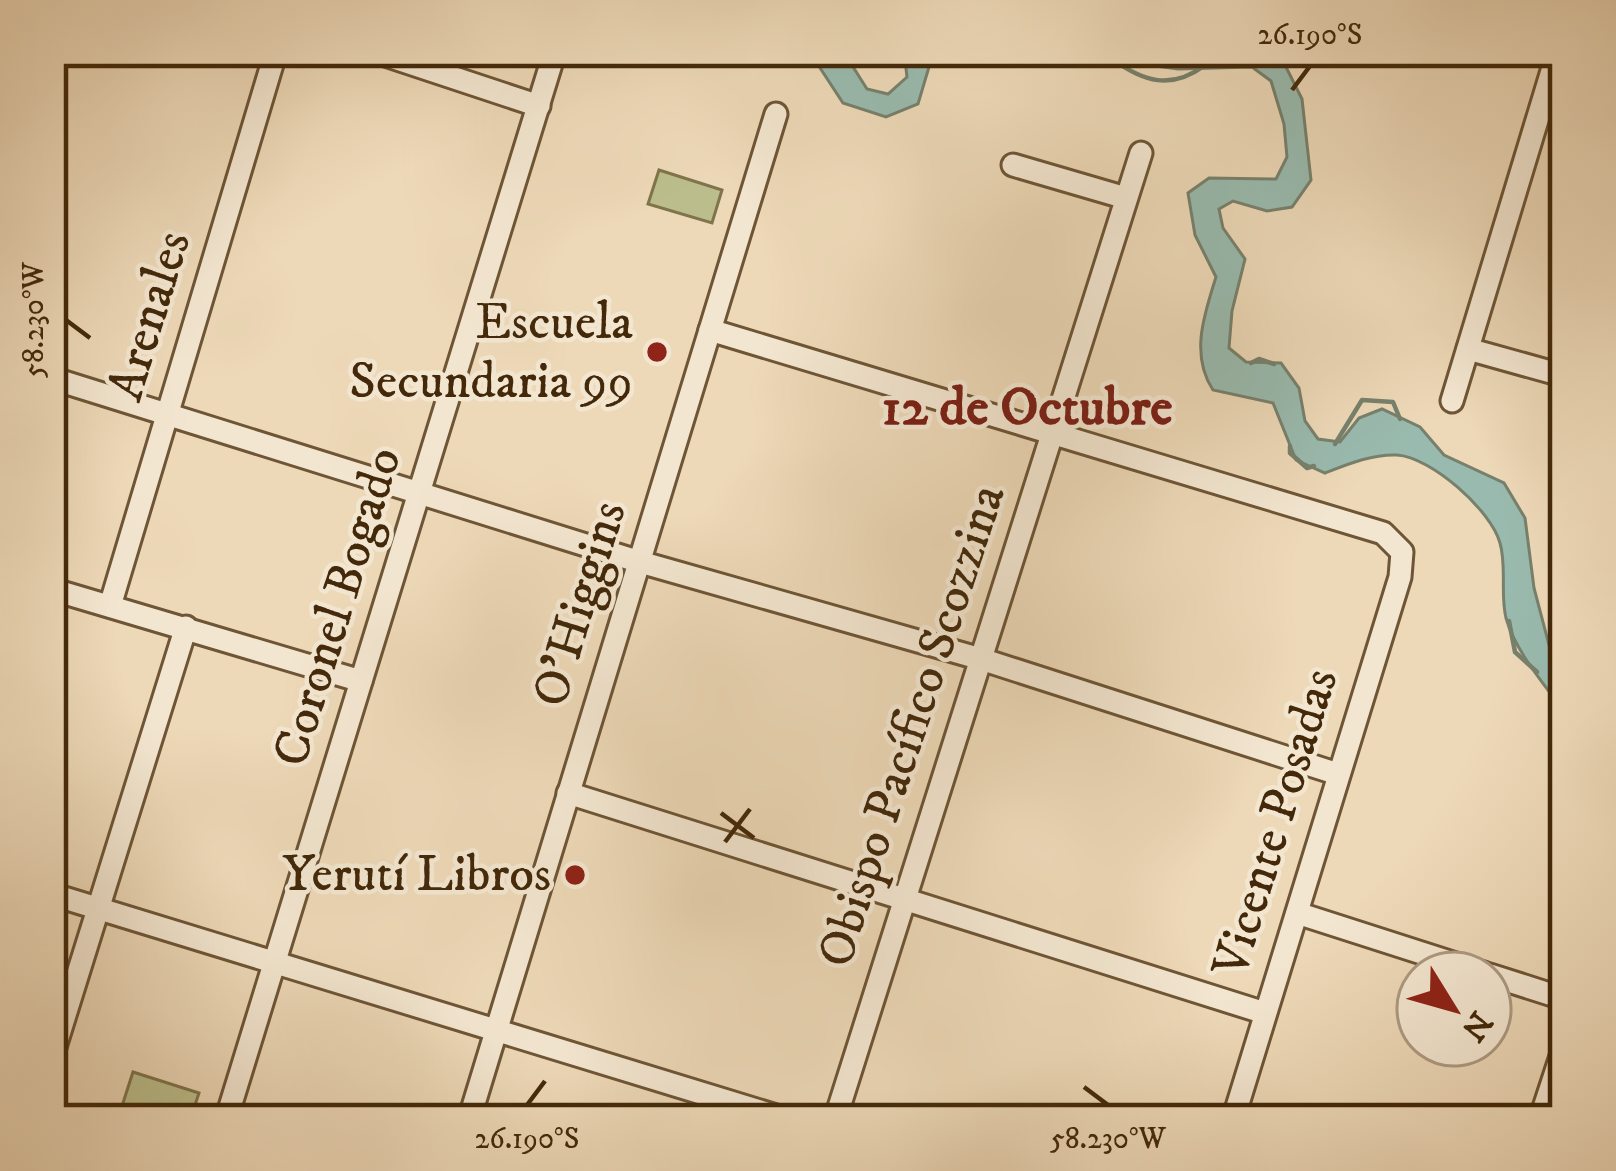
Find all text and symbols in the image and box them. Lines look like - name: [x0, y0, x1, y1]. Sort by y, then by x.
- text: 26.190°S: [1258, 17, 1362, 54]
- street label: Arenales: [94, 223, 206, 409]
- text: 58.230°W: [16, 261, 53, 378]
- place label: Escuela Secundaria 99: [349, 291, 633, 414]
- marker: Escuela Secundaria 99: [644, 339, 670, 365]
- district label: 12 de Octubre: [881, 375, 1173, 442]
- street label: Coronel Bogado: [259, 440, 417, 774]
- street label: Obispo Pacífico Scozzina: [804, 476, 1020, 975]
- street label: O'Higgins: [518, 493, 642, 715]
- street label: Vicente Posadas: [1198, 661, 1353, 986]
- place label: Yerutí Libros: [283, 843, 551, 907]
- marker: Yerutí Libros: [562, 862, 588, 888]
- north arrow: [1394, 949, 1514, 1069]
- text: N: [1451, 1002, 1500, 1049]
- text: 26.190°S: [475, 1121, 579, 1158]
- text: 58.230°W: [1050, 1121, 1167, 1158]

